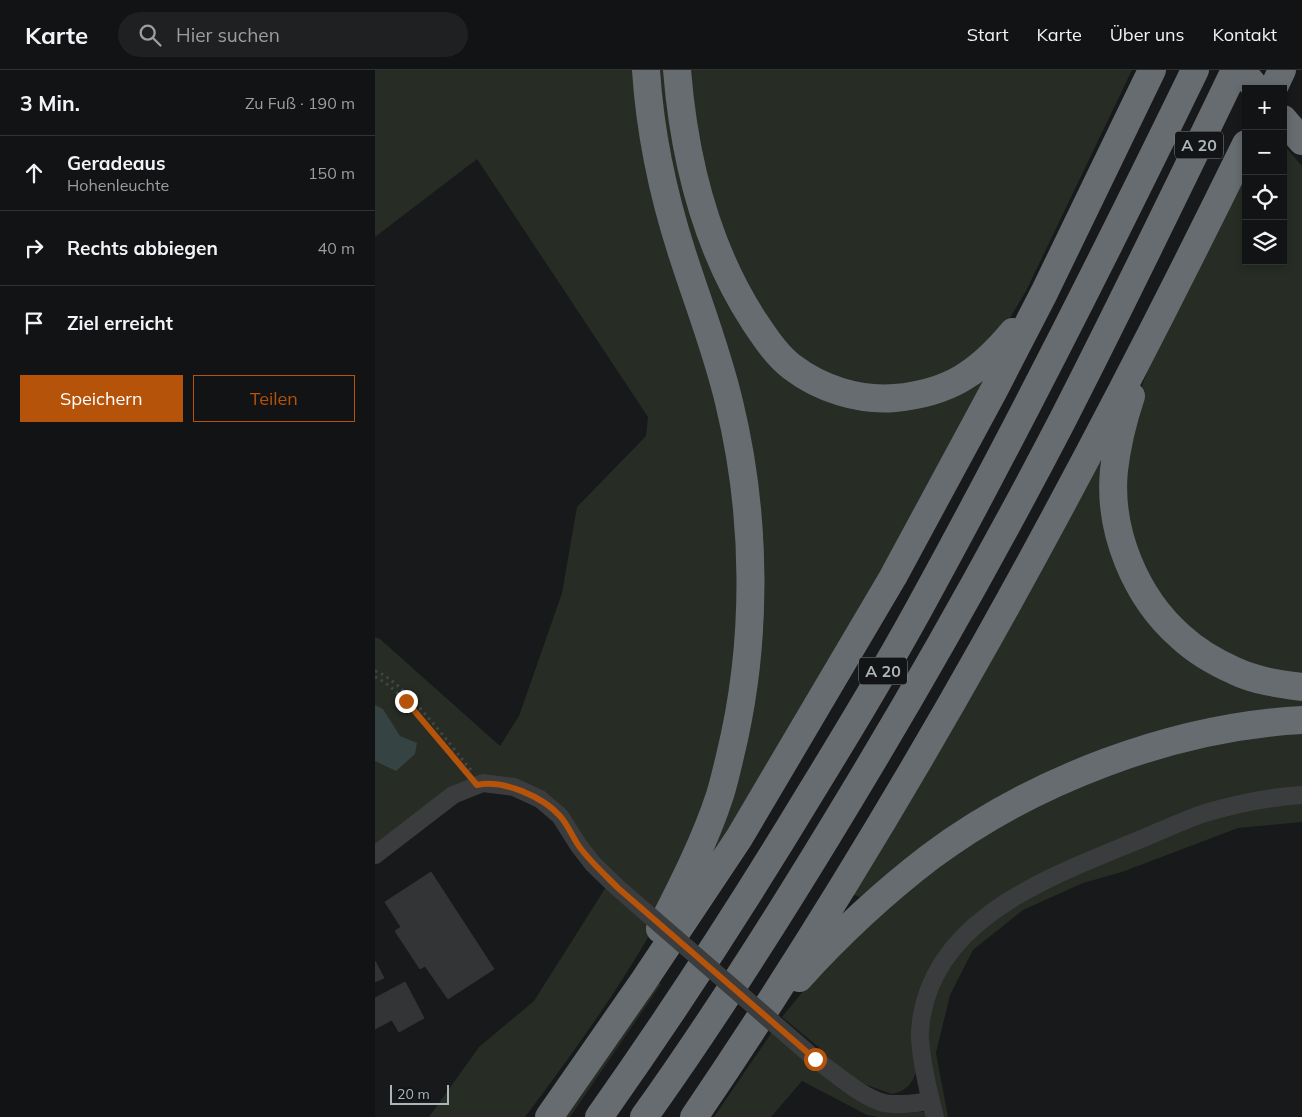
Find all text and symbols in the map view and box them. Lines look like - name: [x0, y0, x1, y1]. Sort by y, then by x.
- search box: [118, 12, 468, 57]
- text: Karte: [25, 20, 88, 50]
- icon: search: [136, 21, 164, 49]
- text: Hier suchen: [176, 23, 280, 47]
- text: Start: [967, 23, 1008, 46]
- text: Karte: [1036, 23, 1082, 46]
- text: Über uns: [1110, 23, 1185, 46]
- text: Kontakt: [1213, 23, 1277, 46]
- map controls: [1242, 85, 1287, 265]
- button: +: [1242, 85, 1287, 130]
- text: 3 Min.: [20, 90, 80, 116]
- text: Zu Fuß · 190 m: [245, 93, 355, 113]
- button: −: [1242, 130, 1287, 175]
- road number: A 20: [1175, 132, 1223, 158]
- text: Geradeaus: [67, 151, 165, 175]
- icon: ahead: [20, 159, 48, 187]
- text: 150 m: [308, 163, 355, 183]
- text: Hohenleuchte: [67, 175, 169, 195]
- button: locate: [1242, 175, 1287, 220]
- button: layers: [1242, 220, 1287, 265]
- icon: right: [20, 234, 48, 262]
- text: Rechts abbiegen: [67, 236, 218, 260]
- text: 40 m: [318, 238, 355, 258]
- icon: arrive: [20, 309, 48, 337]
- text: Ziel erreicht: [67, 311, 173, 335]
- button: Speichern: [20, 375, 183, 422]
- button: Teilen: [193, 375, 355, 422]
- road number: A 20: [859, 658, 907, 684]
- route end: [395, 690, 418, 713]
- route start: [804, 1048, 827, 1071]
- scale bar: [390, 1082, 449, 1105]
- text: 20 m: [397, 1085, 430, 1103]

